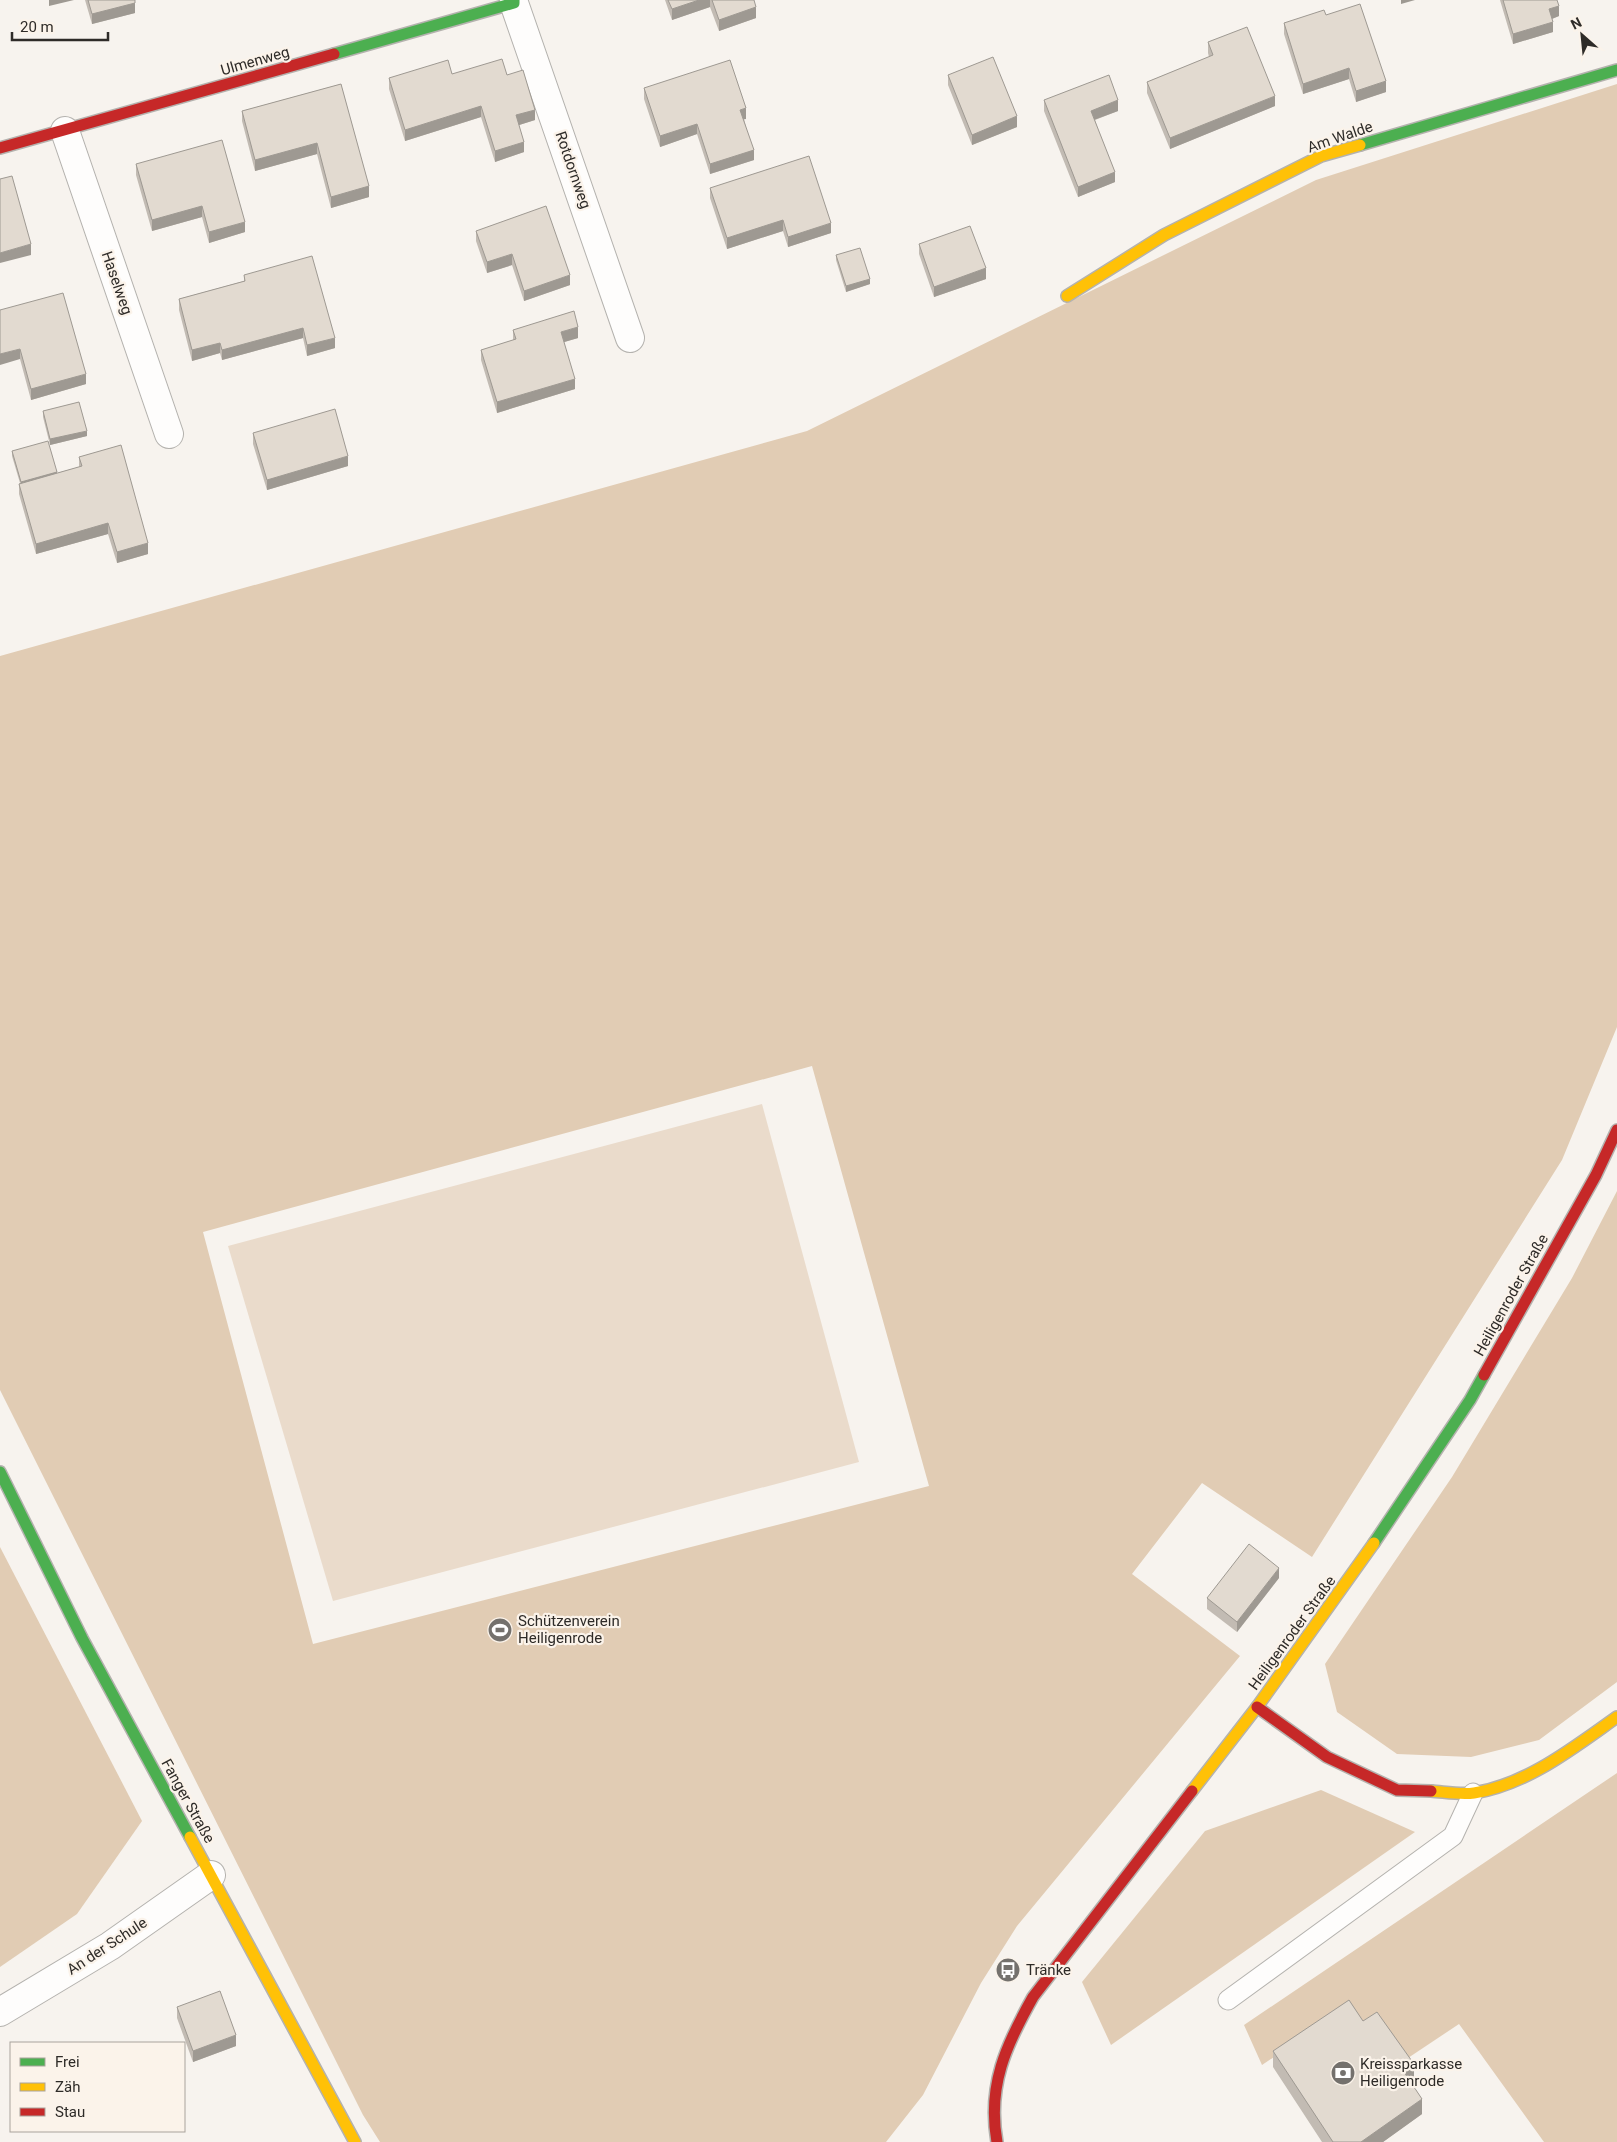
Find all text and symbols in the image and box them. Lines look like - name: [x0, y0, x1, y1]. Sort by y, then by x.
- scale bar: [12, 10, 109, 42]
- north arrow: [1557, 10, 1607, 60]
- text: N: [1568, 14, 1584, 33]
- text: 20 m: [20, 18, 54, 36]
- street label: Ulmenweg: [219, 43, 291, 79]
- street label: Am Walde: [1305, 117, 1375, 157]
- street label: Rotdornweg: [551, 129, 595, 211]
- street label: Haselweg: [98, 249, 136, 317]
- street label: Heiligenroder Straße: [1470, 1231, 1552, 1359]
- street label: Heiligenroder Straße: [1245, 1572, 1339, 1694]
- place label: Schützenverein Heiligenrode: [518, 1612, 620, 1647]
- sports icon: Schützenverein Heiligenrode: [487, 1617, 513, 1643]
- street label: Fanger Straße: [158, 1756, 219, 1846]
- street label: An der Schule: [64, 1913, 150, 1979]
- bus stop icon: Tränke: [995, 1957, 1021, 1983]
- place label: Tränke: [1026, 1961, 1071, 1979]
- legend: [10, 2042, 185, 2132]
- text: Frei: [55, 2053, 80, 2071]
- place label: Kreissparkasse Heiligenrode: [1360, 2055, 1462, 2090]
- bank icon: Kreissparkasse Heiligenrode: [1330, 2060, 1356, 2086]
- text: Zäh: [55, 2078, 80, 2096]
- text: Stau: [55, 2103, 85, 2121]

